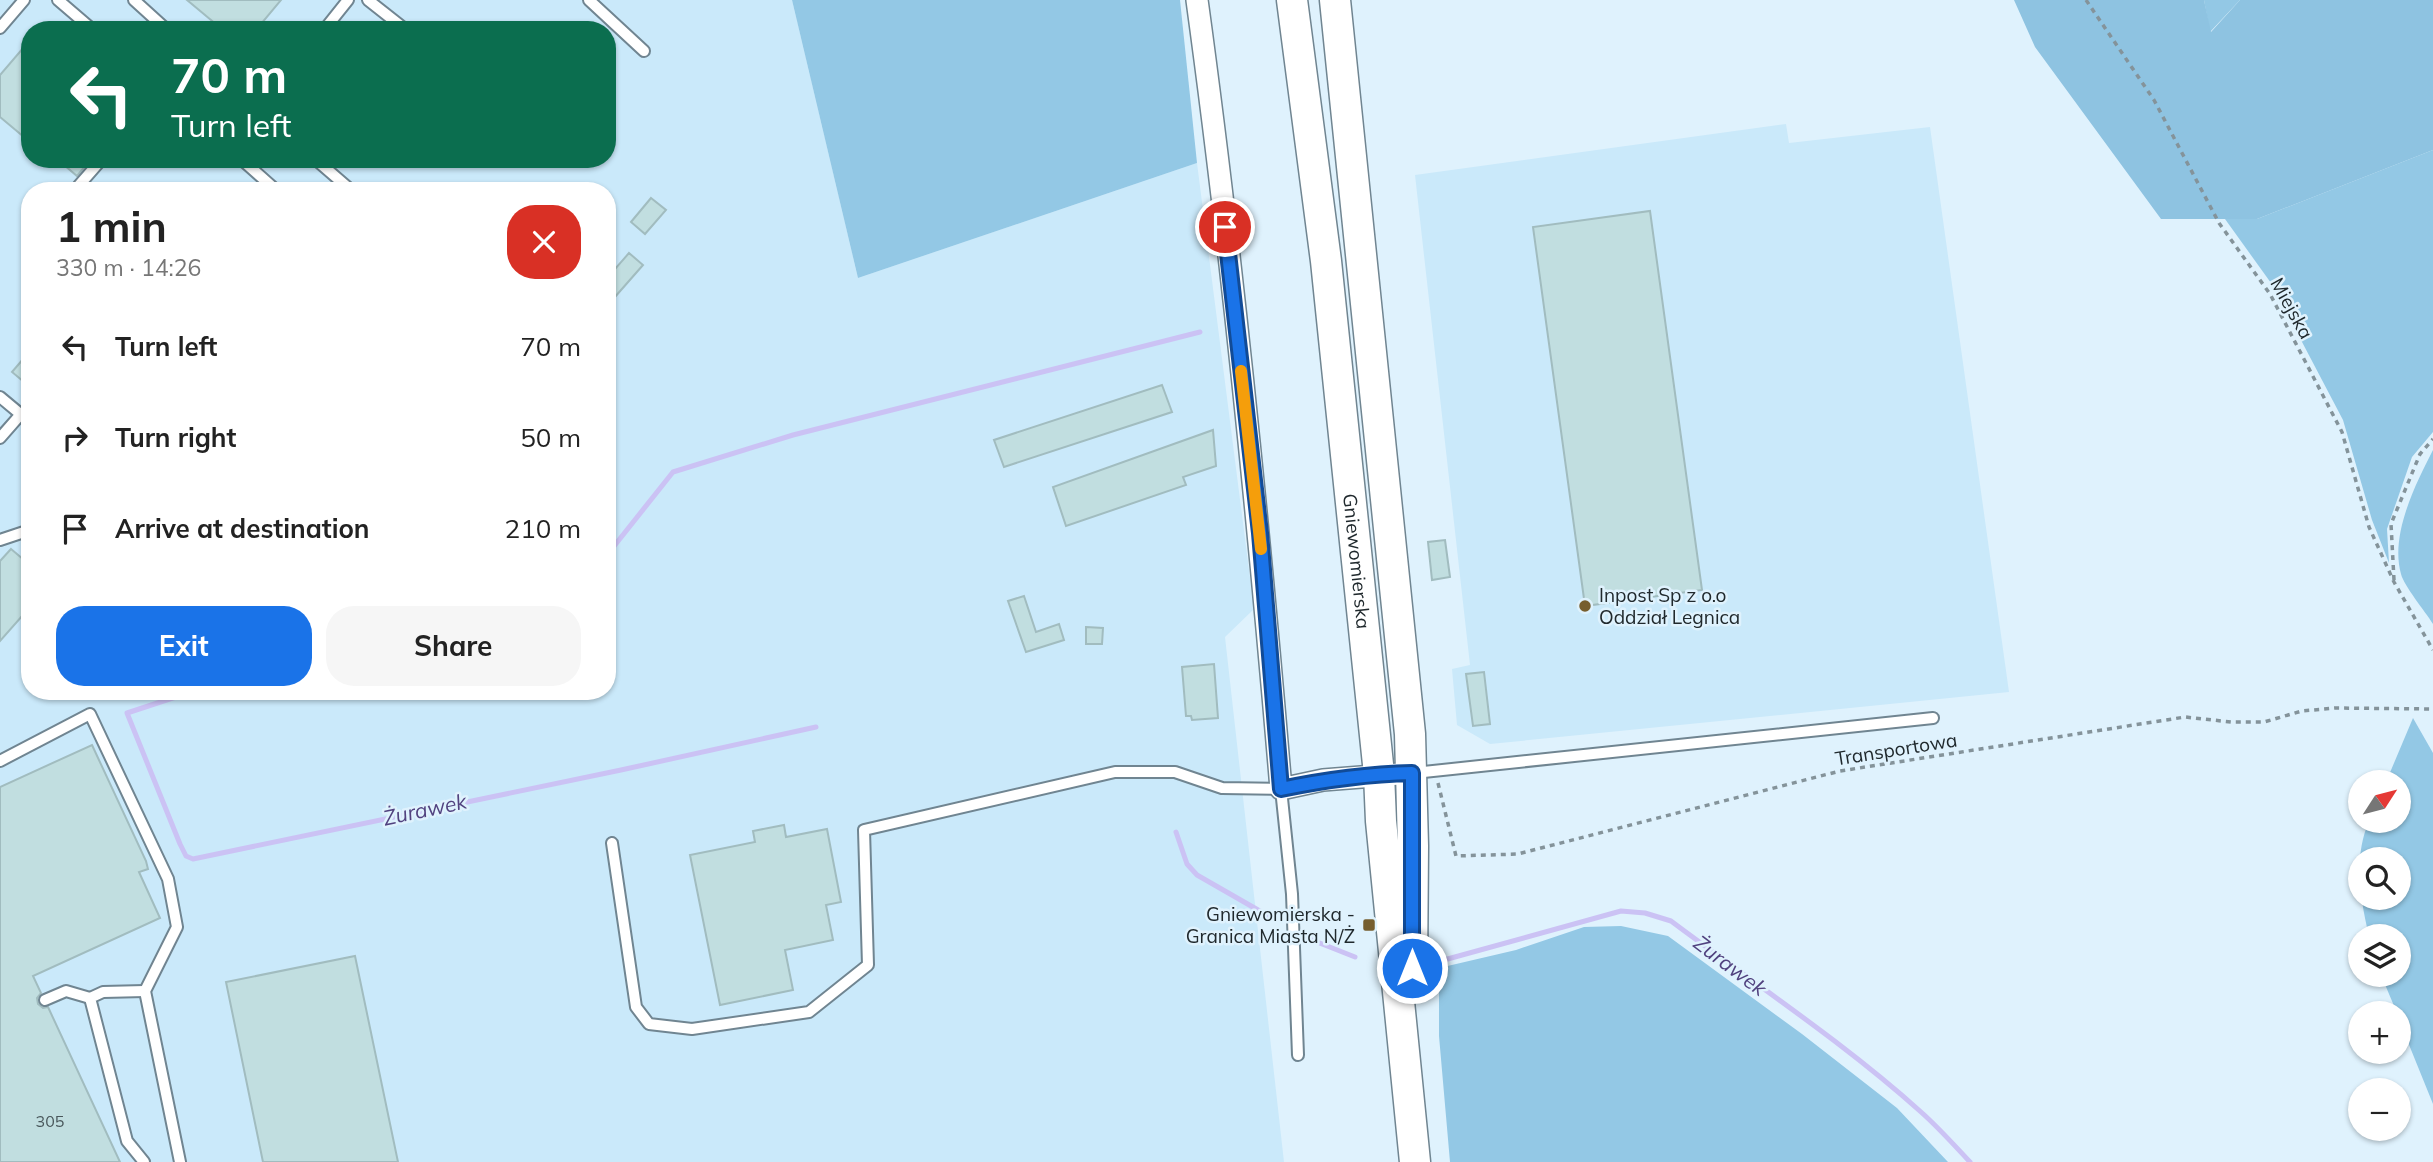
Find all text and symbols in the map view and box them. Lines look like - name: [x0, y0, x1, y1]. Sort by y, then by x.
- text: 70 m: [171, 44, 287, 105]
- icon: left: [56, 49, 147, 140]
- text: Turn left: [171, 105, 291, 145]
- pin: [1195, 197, 1255, 257]
- text: 1 min: [56, 200, 167, 253]
- button: close: [507, 205, 581, 279]
- icon: arrive: [1206, 208, 1244, 246]
- text: 330 m · 14:26: [56, 253, 201, 282]
- street label: Miejska: [2265, 273, 2319, 343]
- icon: left: [56, 328, 94, 366]
- text: Turn left: [115, 330, 217, 363]
- text: 70 m: [520, 330, 581, 363]
- icon: right: [56, 419, 94, 457]
- text: Turn right: [115, 421, 236, 454]
- text: 50 m: [520, 421, 581, 454]
- street label: Gniewomierska: [1338, 492, 1376, 630]
- icon: arrive: [56, 510, 94, 548]
- text: Arrive at destination: [115, 512, 370, 545]
- text: 210 m: [505, 512, 581, 545]
- place label: Inpost Sp z o.o Oddział Legnica: [1599, 583, 1740, 629]
- marker: Inpost Sp z o.o Oddział Legnica: [1577, 598, 1593, 614]
- button: Exit: [56, 606, 312, 686]
- button: Share: [326, 606, 581, 686]
- street label: Transportowa: [1833, 727, 1959, 771]
- north arrow: [2348, 770, 2412, 833]
- map controls: [2348, 770, 2411, 1141]
- water label: Żurawek: [381, 787, 470, 831]
- button: search: [2348, 847, 2411, 910]
- place label: Gniewomierska - Granica Miasta N/Ż: [1186, 902, 1355, 948]
- marker: Gniewomierska - Granica Miasta N/Ż: [1361, 917, 1377, 933]
- button: layers: [2348, 924, 2411, 987]
- water label: Żurawek: [1689, 929, 1773, 1002]
- position arrow: [1375, 931, 1449, 1005]
- button: +: [2348, 1001, 2411, 1064]
- button: −: [2348, 1078, 2411, 1141]
- house number: 305: [36, 1111, 64, 1131]

